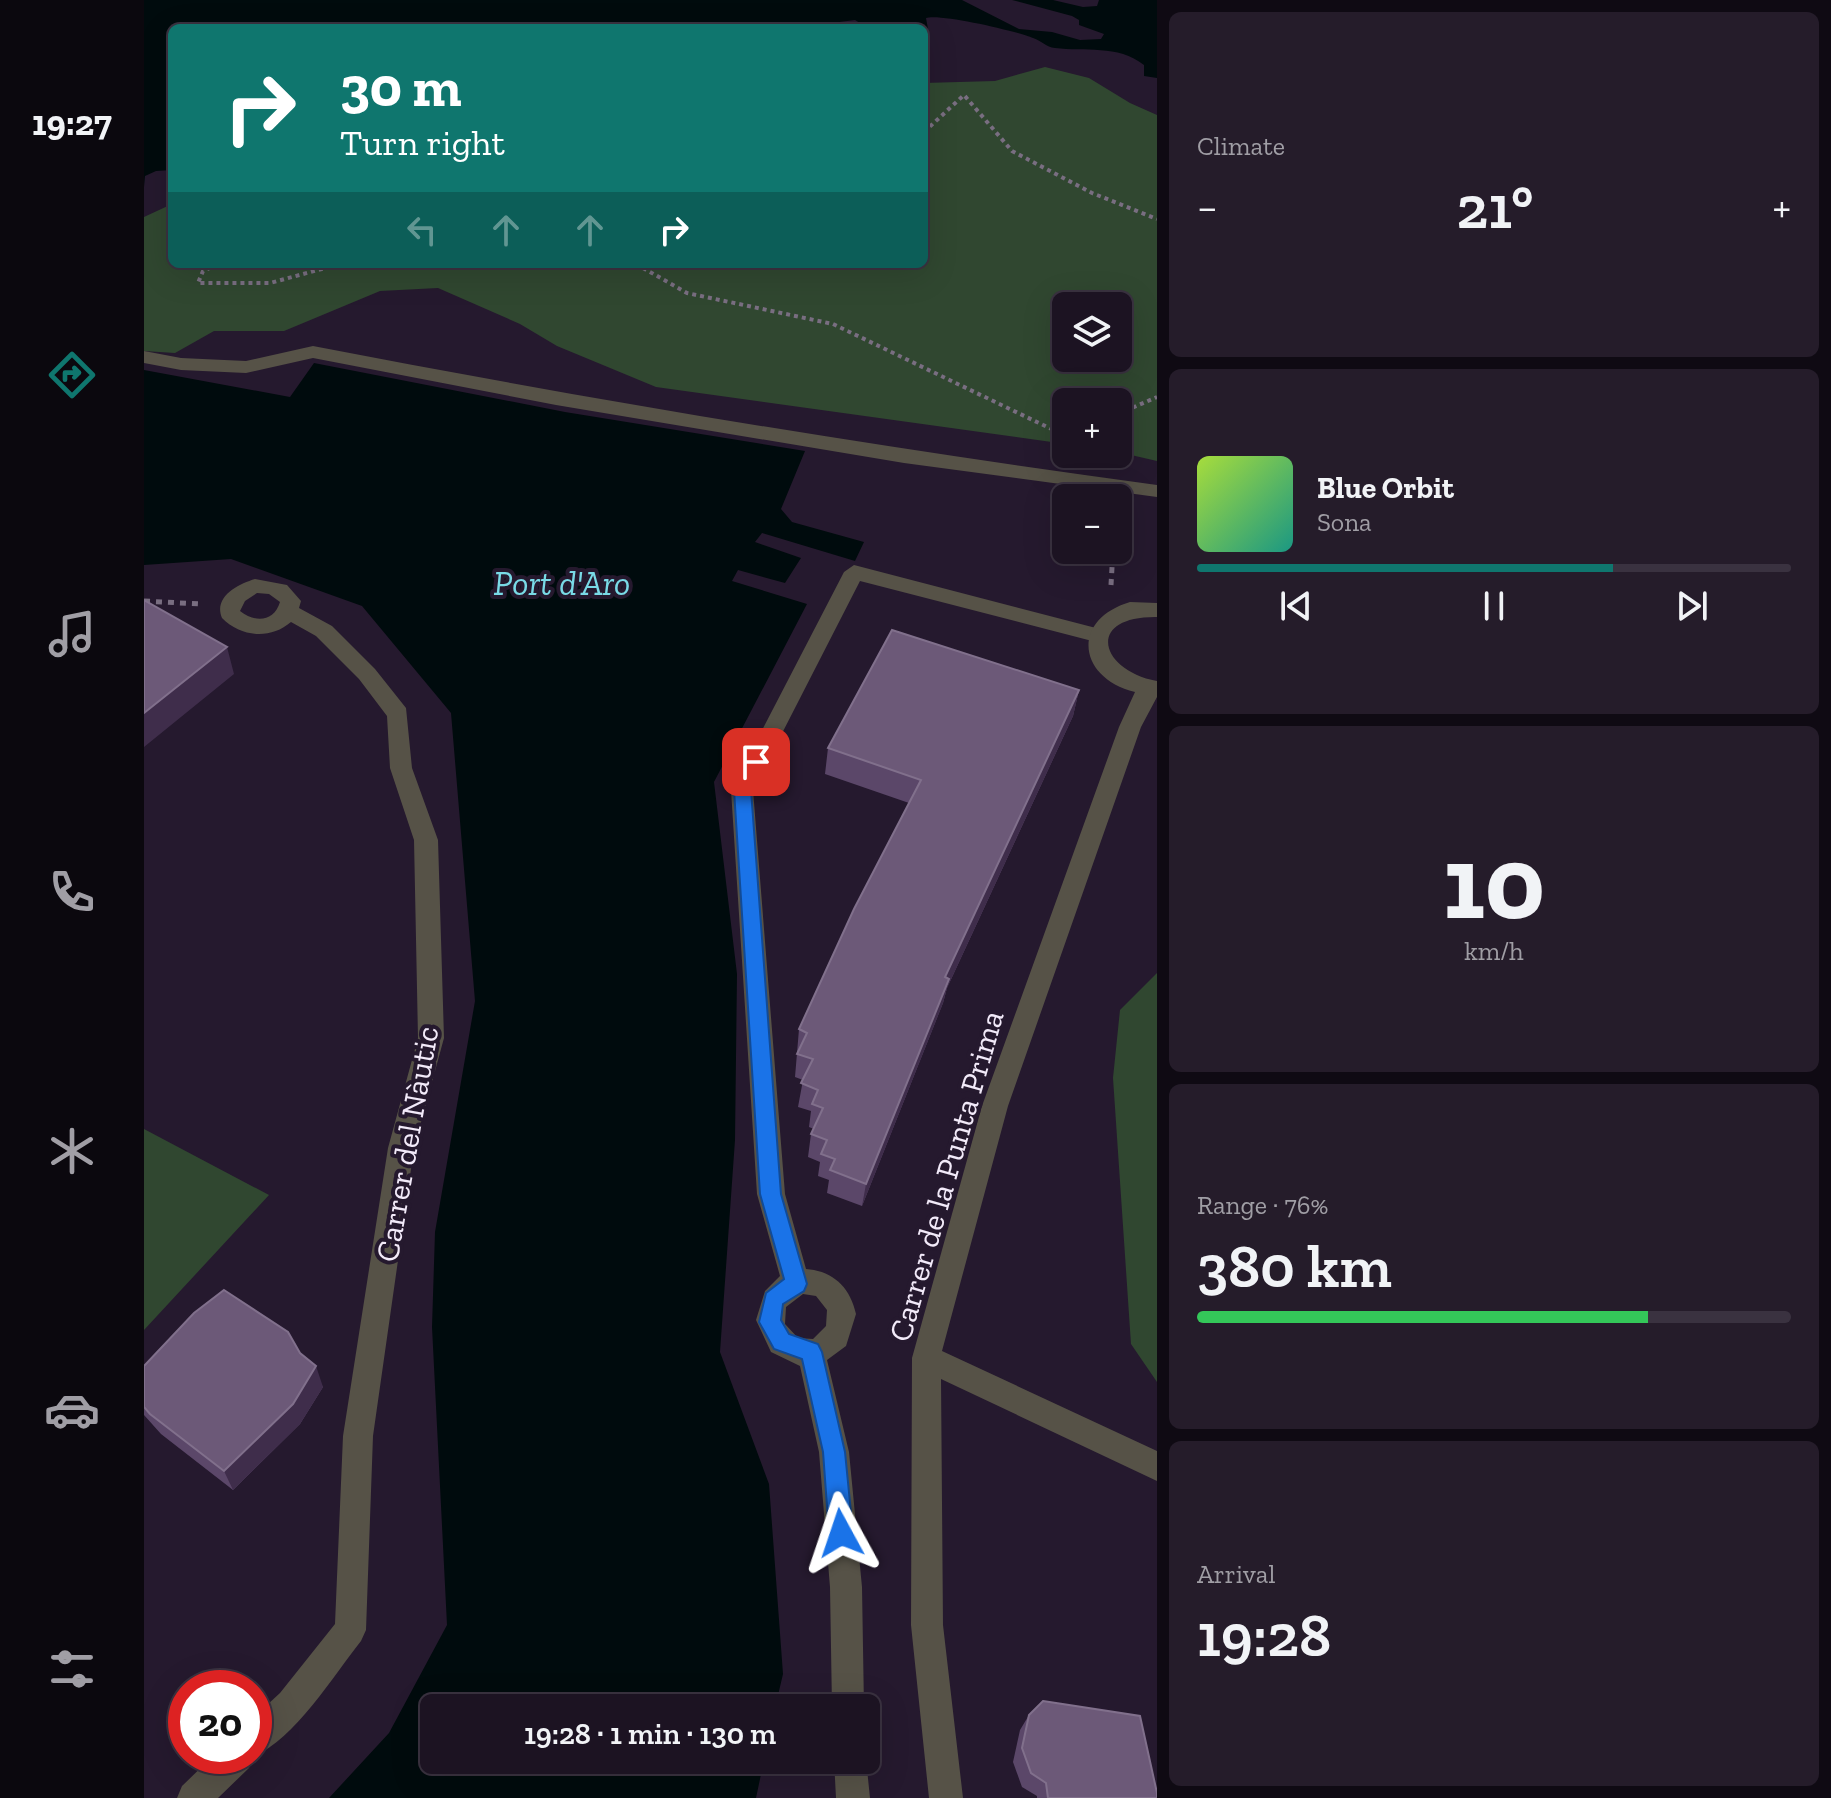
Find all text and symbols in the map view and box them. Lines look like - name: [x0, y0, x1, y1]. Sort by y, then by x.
- text: 30 m: [340, 53, 462, 120]
- icon: right: [208, 56, 312, 160]
- text: 19:27: [32, 101, 112, 144]
- text: Turn right: [340, 121, 505, 164]
- text: Climate: [1197, 130, 1285, 162]
- text: 21°: [1457, 171, 1533, 243]
- text: −: [1197, 180, 1218, 233]
- text: +: [1772, 180, 1791, 233]
- icon: left: [400, 208, 444, 252]
- icon: ahead: [484, 208, 528, 252]
- icon: ahead: [568, 208, 612, 252]
- icon: right: [652, 208, 696, 252]
- map controls: [1052, 292, 1132, 564]
- button: layers: [1052, 292, 1132, 372]
- icon: directions: [44, 347, 100, 403]
- button: +: [1052, 388, 1132, 468]
- text: Blue Orbit: [1317, 470, 1454, 506]
- button: −: [1052, 484, 1132, 564]
- text: Sona: [1317, 506, 1372, 538]
- water label: Port d'Aro: [494, 563, 630, 604]
- icon: previous: [1274, 584, 1318, 628]
- icon: pause: [1472, 584, 1516, 628]
- icon: next: [1670, 584, 1714, 628]
- icon: music: [44, 606, 100, 662]
- pin: [722, 728, 790, 796]
- icon: arrive: [734, 740, 778, 784]
- text: 10: [1443, 820, 1545, 945]
- icon: phone: [44, 864, 100, 920]
- text: km/h: [1464, 935, 1524, 967]
- street label: Carrer de la Punta Prima: [881, 1006, 1011, 1346]
- street label: Carrer del Nàutic: [368, 1023, 446, 1265]
- icon: climate: [44, 1123, 100, 1179]
- text: Range · 76%: [1197, 1189, 1328, 1221]
- text: 380 km: [1197, 1230, 1392, 1302]
- icon: car: [44, 1382, 100, 1438]
- position arrow: [799, 1491, 883, 1575]
- text: Arrival: [1197, 1558, 1275, 1590]
- text: 19:28: [1197, 1599, 1331, 1671]
- icon: filters: [44, 1641, 100, 1697]
- speed limit sign: 20: [168, 1670, 272, 1774]
- text: 19:28 · 1 min · 130 m: [524, 1716, 776, 1752]

